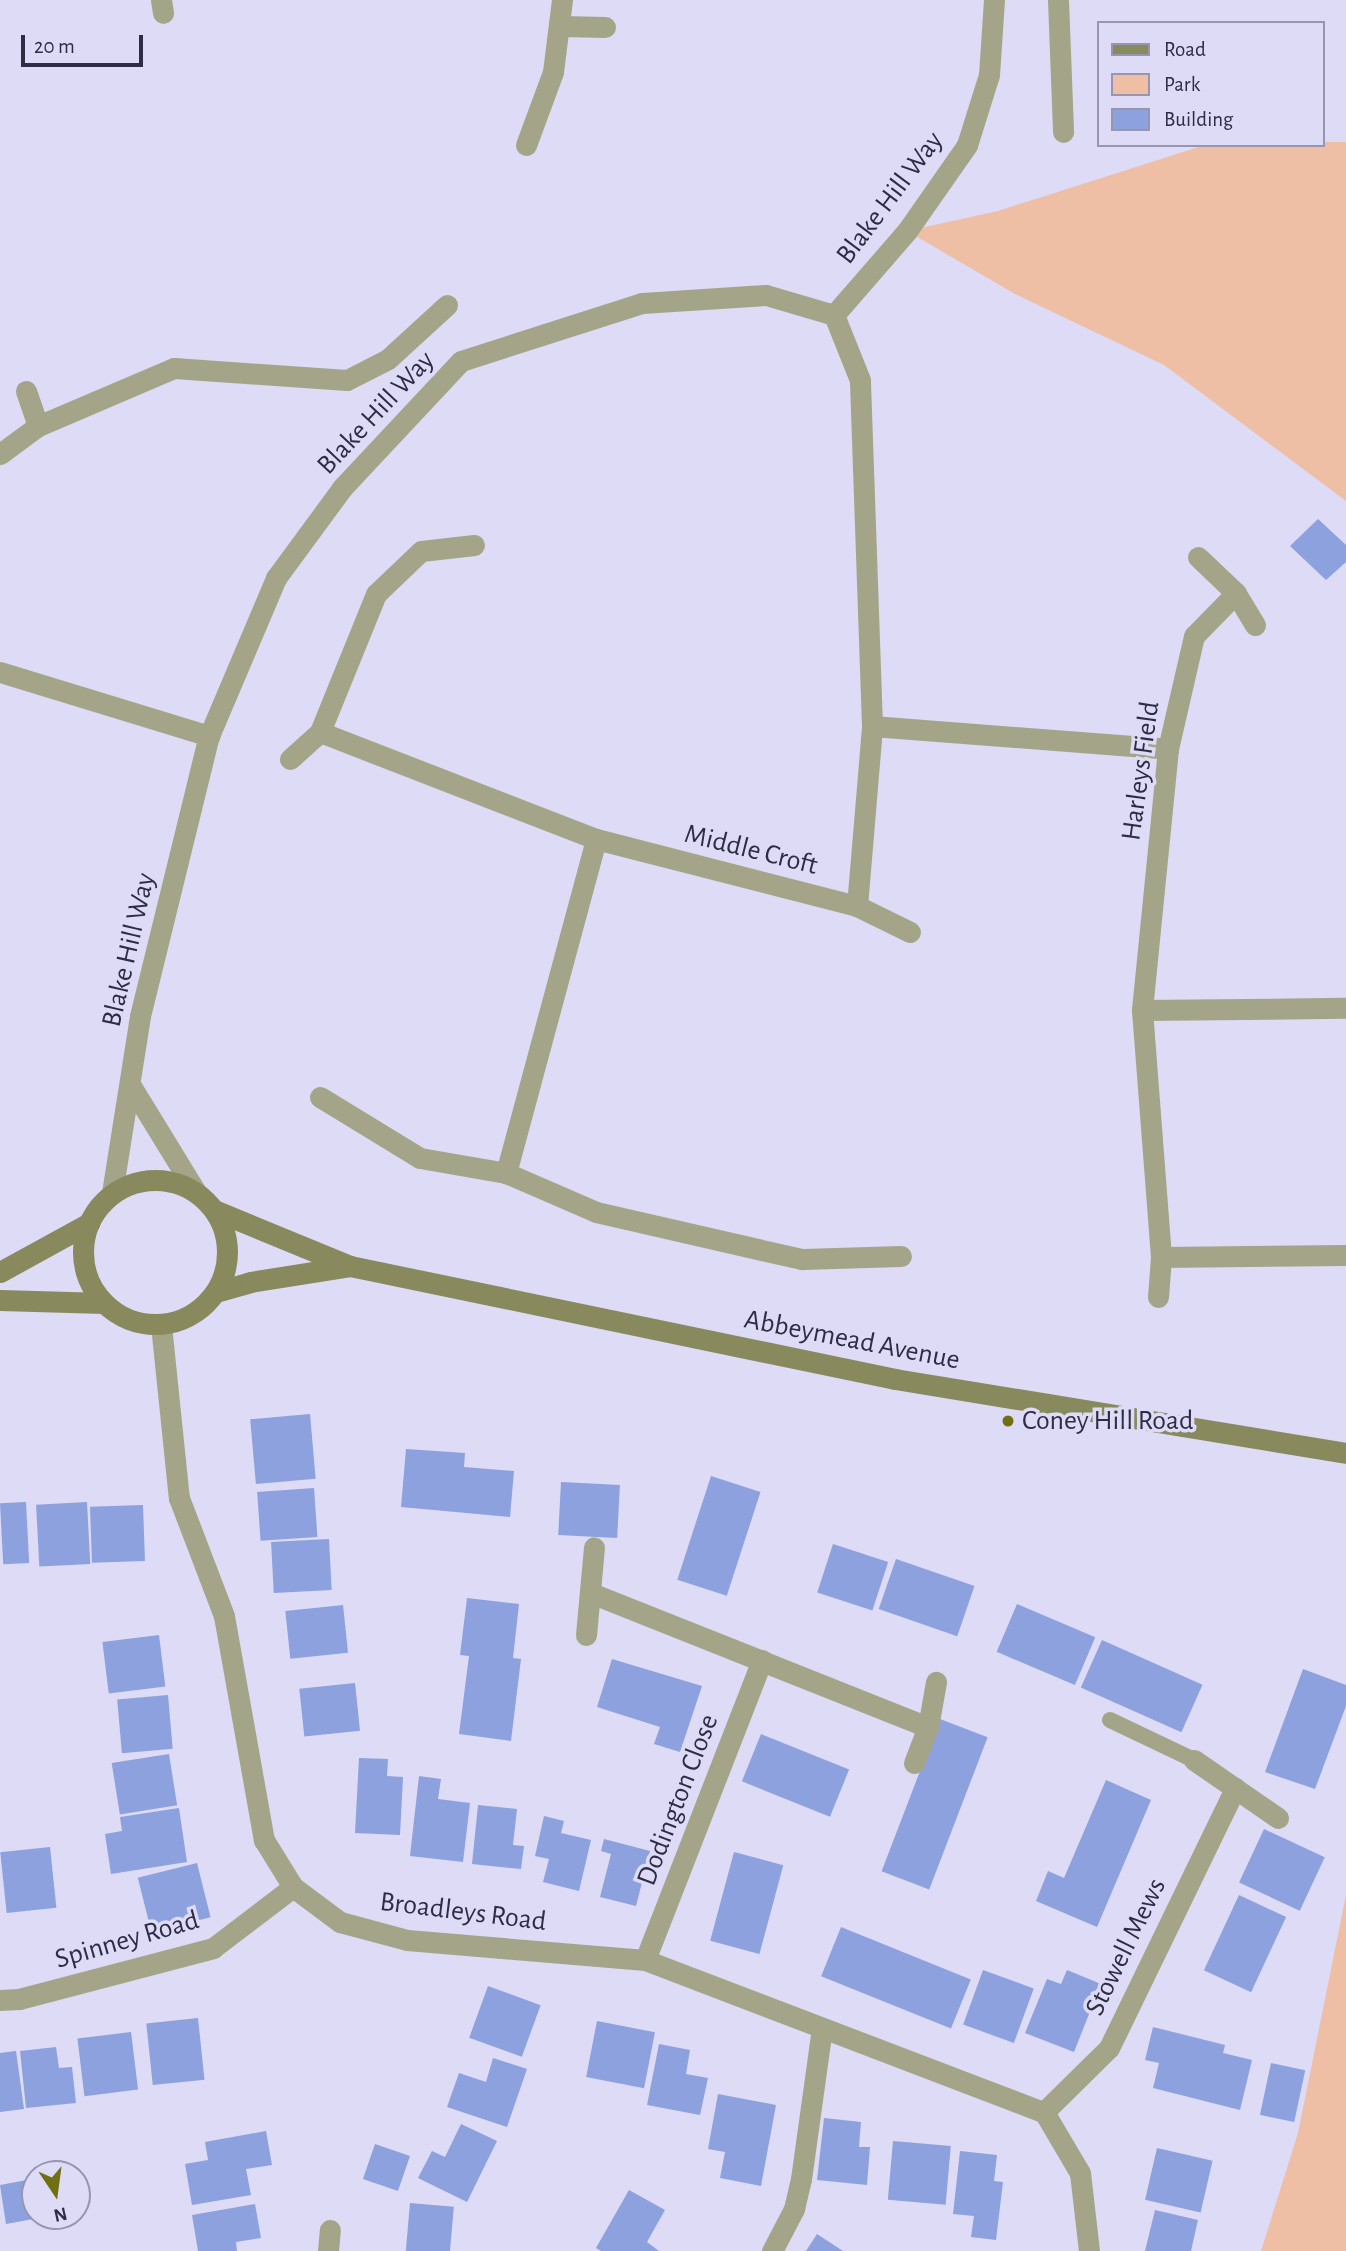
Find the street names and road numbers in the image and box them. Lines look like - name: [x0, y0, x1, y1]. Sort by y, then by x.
- street label: Blake Hill Way: [829, 125, 951, 271]
- street label: Blake Hill Way: [310, 344, 442, 482]
- street label: Harleys Field: [1115, 699, 1167, 843]
- street label: Middle Croft: [681, 817, 821, 883]
- street label: Blake Hill Way: [95, 870, 163, 1030]
- street label: Abbeymead Avenue: [741, 1303, 963, 1377]
- street label: Dodington Close: [630, 1710, 726, 1890]
- street label: Stowell Mews: [1078, 1873, 1174, 2021]
- street label: Broadleys Road: [378, 1885, 548, 1939]
- street label: Spinney Road: [51, 1903, 203, 1977]

